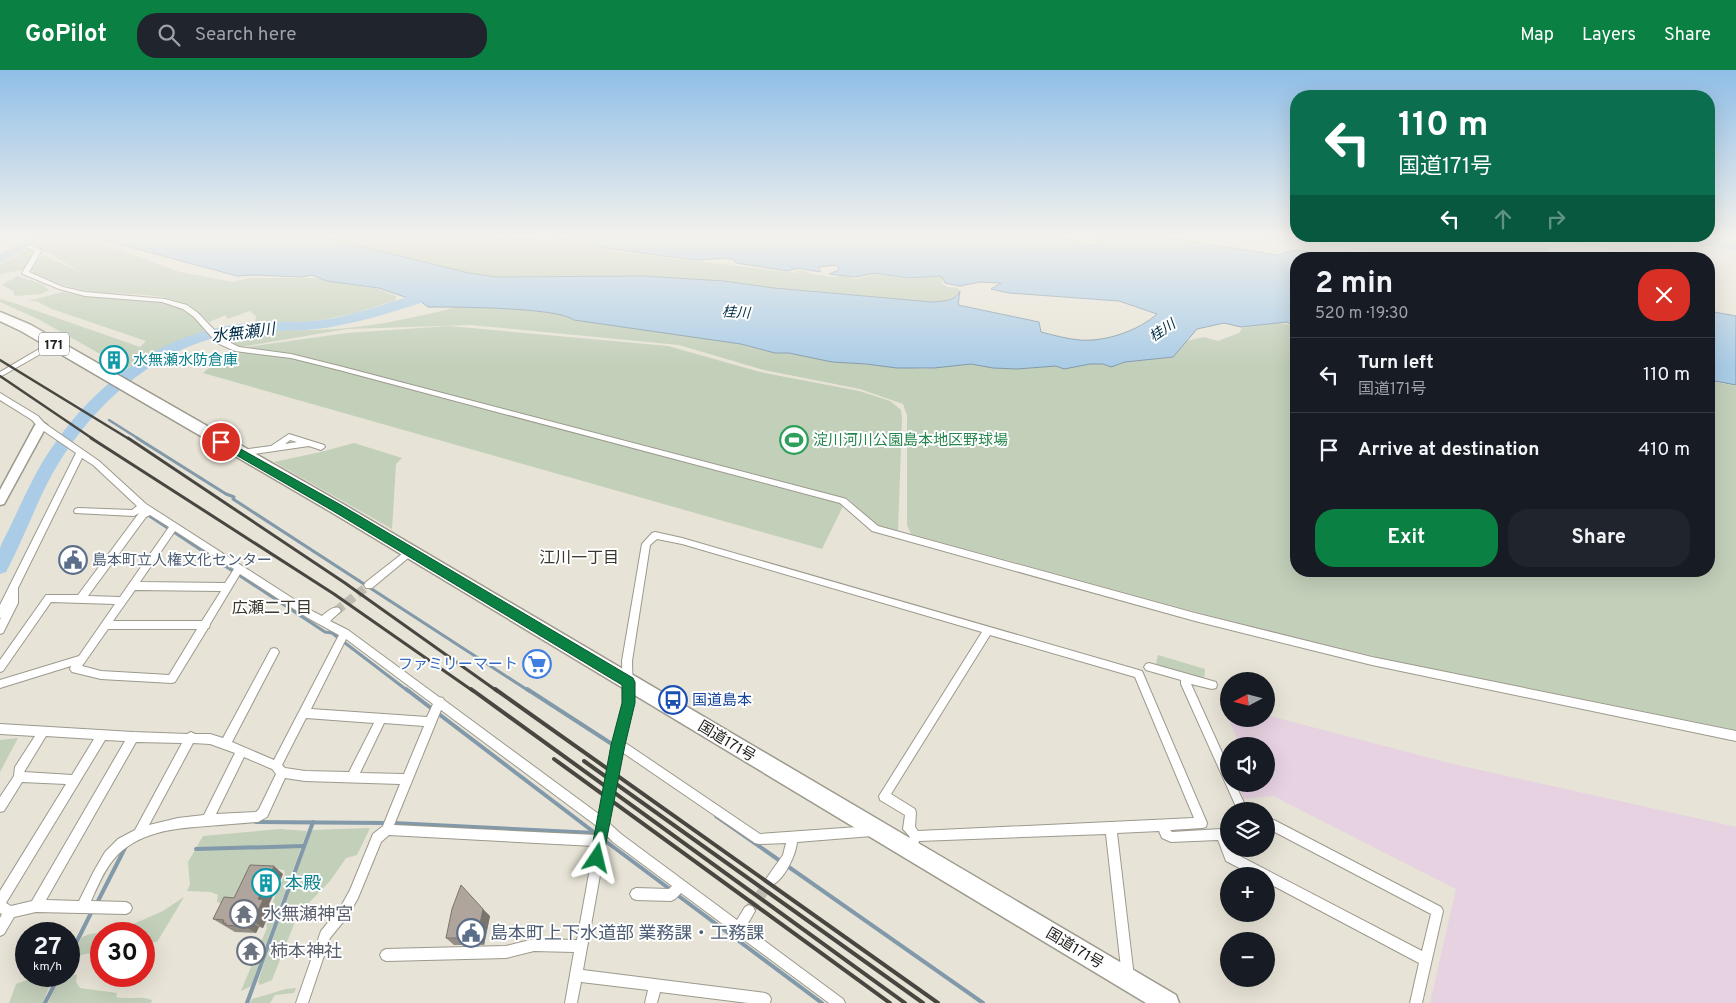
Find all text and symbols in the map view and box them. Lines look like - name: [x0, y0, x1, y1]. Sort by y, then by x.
- search box: [137, 13, 487, 58]
- text: GoPilot: [25, 20, 107, 50]
- icon: search: [155, 21, 183, 49]
- text: Search here: [195, 23, 296, 47]
- text: Map: [1520, 24, 1554, 47]
- text: Layers: [1582, 24, 1636, 47]
- text: Share: [1664, 24, 1711, 47]
- text: 110 m: [1398, 104, 1488, 148]
- icon: left: [1315, 110, 1380, 175]
- text: 国道171号: [1398, 154, 1492, 181]
- icon: left: [1436, 205, 1464, 233]
- icon: ahead: [1489, 205, 1517, 233]
- icon: right: [1542, 205, 1570, 233]
- text: 2 min: [1315, 266, 1393, 303]
- button: close: [1638, 269, 1690, 321]
- water label: 桂川: [721, 304, 752, 323]
- text: 520 m · 19:30: [1315, 304, 1409, 324]
- water label: 桂川: [1146, 315, 1181, 346]
- water label: 水無瀬川: [210, 320, 278, 348]
- road number: 171: [39, 332, 69, 356]
- building icon: 水無瀬水防倉庫: [99, 345, 129, 375]
- text: Turn left: [1358, 351, 1434, 375]
- place label: 水無瀬水防倉庫: [133, 352, 238, 371]
- icon: left: [1315, 361, 1343, 389]
- text: 110 m: [1643, 363, 1690, 387]
- text: 国道171号: [1358, 380, 1427, 400]
- pin: [200, 421, 242, 463]
- sports icon: 淀川河川公園島本地区野球場: [779, 425, 809, 455]
- icon: arrive: [207, 428, 235, 456]
- place label: 淀川河川公園島本地区野球場: [813, 432, 1008, 451]
- icon: arrive: [1315, 436, 1343, 464]
- text: Arrive at destination: [1358, 438, 1539, 462]
- text: 410 m: [1638, 438, 1690, 462]
- button: Exit: [1315, 509, 1498, 567]
- button: Share: [1508, 509, 1690, 567]
- public building icon: 島本町立人権文化センター: [58, 545, 88, 575]
- district label: 江川一丁目: [539, 549, 619, 569]
- place label: 島本町立人権文化センター: [92, 551, 272, 571]
- district label: 広瀬二丁目: [232, 599, 312, 619]
- supermarket icon: ファミリーマート: [522, 649, 552, 679]
- place label: ファミリーマート: [398, 656, 518, 675]
- north arrow: [1220, 672, 1275, 728]
- map controls: [1220, 672, 1275, 987]
- bus stop icon: 国道島本: [658, 685, 688, 715]
- place label: 国道島本: [692, 692, 752, 711]
- street label: 国道171号: [694, 718, 759, 767]
- button: sound: [1220, 737, 1275, 792]
- button: layers: [1220, 802, 1275, 857]
- position arrow: [570, 831, 622, 883]
- button: +: [1220, 867, 1275, 922]
- building icon: 本殿: [251, 868, 281, 898]
- place label: 本殿: [285, 873, 321, 896]
- temple icon: 水無瀬神宮: [229, 899, 259, 929]
- place label: 水無瀬神宮: [263, 904, 353, 927]
- public building icon: 島本町上下水道部 業務課・工務課: [456, 918, 486, 948]
- speed limit sign: 30: [90, 922, 155, 987]
- place label: 島本町上下水道部 業務課・工務課: [490, 923, 764, 946]
- street label: 国道171号: [1042, 925, 1107, 974]
- text: 27: [33, 932, 62, 964]
- button: −: [1220, 932, 1275, 987]
- temple icon: 柿本神社: [236, 936, 266, 966]
- place label: 柿本神社: [270, 941, 342, 964]
- text: km/h: [33, 959, 62, 975]

